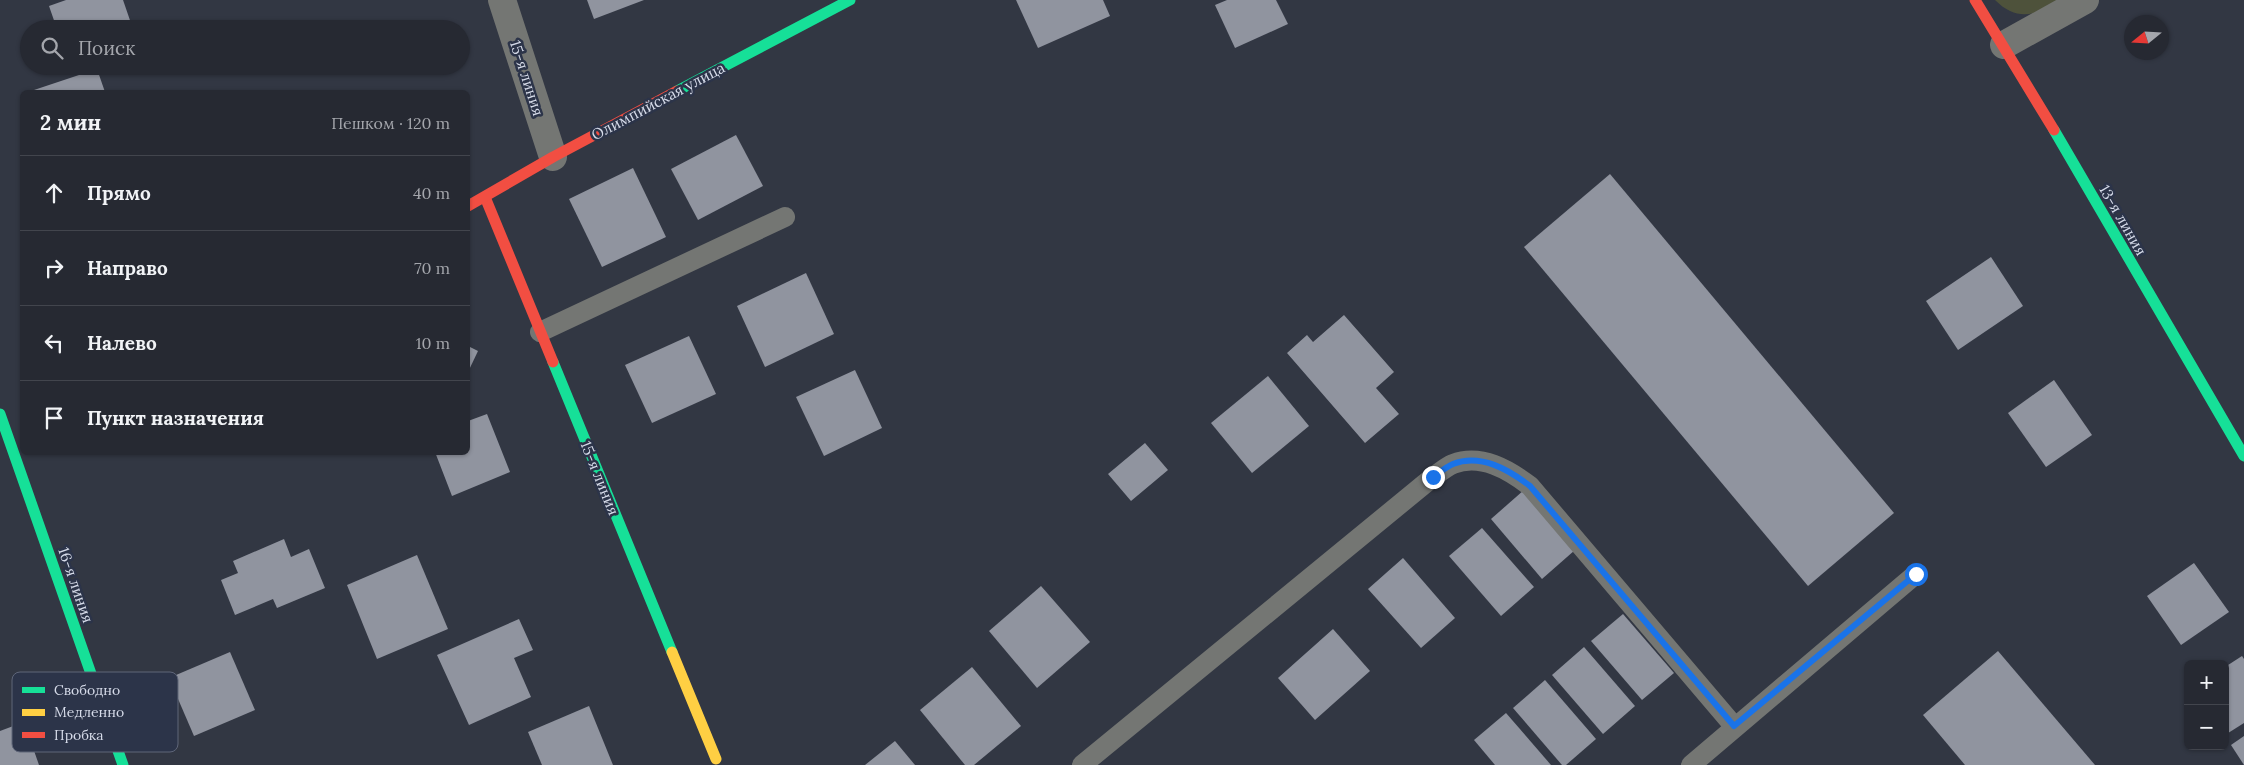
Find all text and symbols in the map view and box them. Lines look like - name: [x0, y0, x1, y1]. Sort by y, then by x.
- north arrow: [2124, 15, 2169, 60]
- search box: [20, 20, 470, 75]
- icon: search: [38, 34, 66, 62]
- text: Поиск: [78, 36, 135, 60]
- street label: 15-я линия: [506, 38, 548, 118]
- street label: Олимпийская улица: [588, 58, 728, 144]
- text: 2 мин: [40, 109, 101, 136]
- text: Пешком · 120 m: [331, 113, 450, 133]
- icon: ahead: [40, 179, 68, 207]
- text: Прямо: [87, 181, 151, 205]
- street label: 13-я линия: [2095, 181, 2151, 259]
- text: 40 m: [413, 183, 450, 203]
- icon: right: [40, 254, 68, 282]
- text: Направо: [87, 256, 168, 280]
- text: 70 m: [414, 258, 450, 278]
- icon: left: [40, 329, 68, 357]
- text: Налево: [87, 331, 157, 355]
- text: 10 m: [416, 333, 450, 353]
- icon: arrive: [40, 404, 68, 432]
- text: Пункт назначения: [87, 406, 264, 430]
- street label: 15-я линия: [577, 438, 623, 518]
- route end: [1422, 466, 1445, 489]
- street label: 16-я линия: [54, 545, 98, 625]
- route start: [1905, 563, 1928, 586]
- map controls: [2184, 660, 2229, 750]
- button: +: [2184, 660, 2229, 705]
- legend: [12, 672, 178, 752]
- text: Свободно: [54, 681, 120, 699]
- text: Медленно: [54, 703, 124, 721]
- button: −: [2184, 705, 2229, 750]
- text: Пробка: [54, 726, 104, 744]

